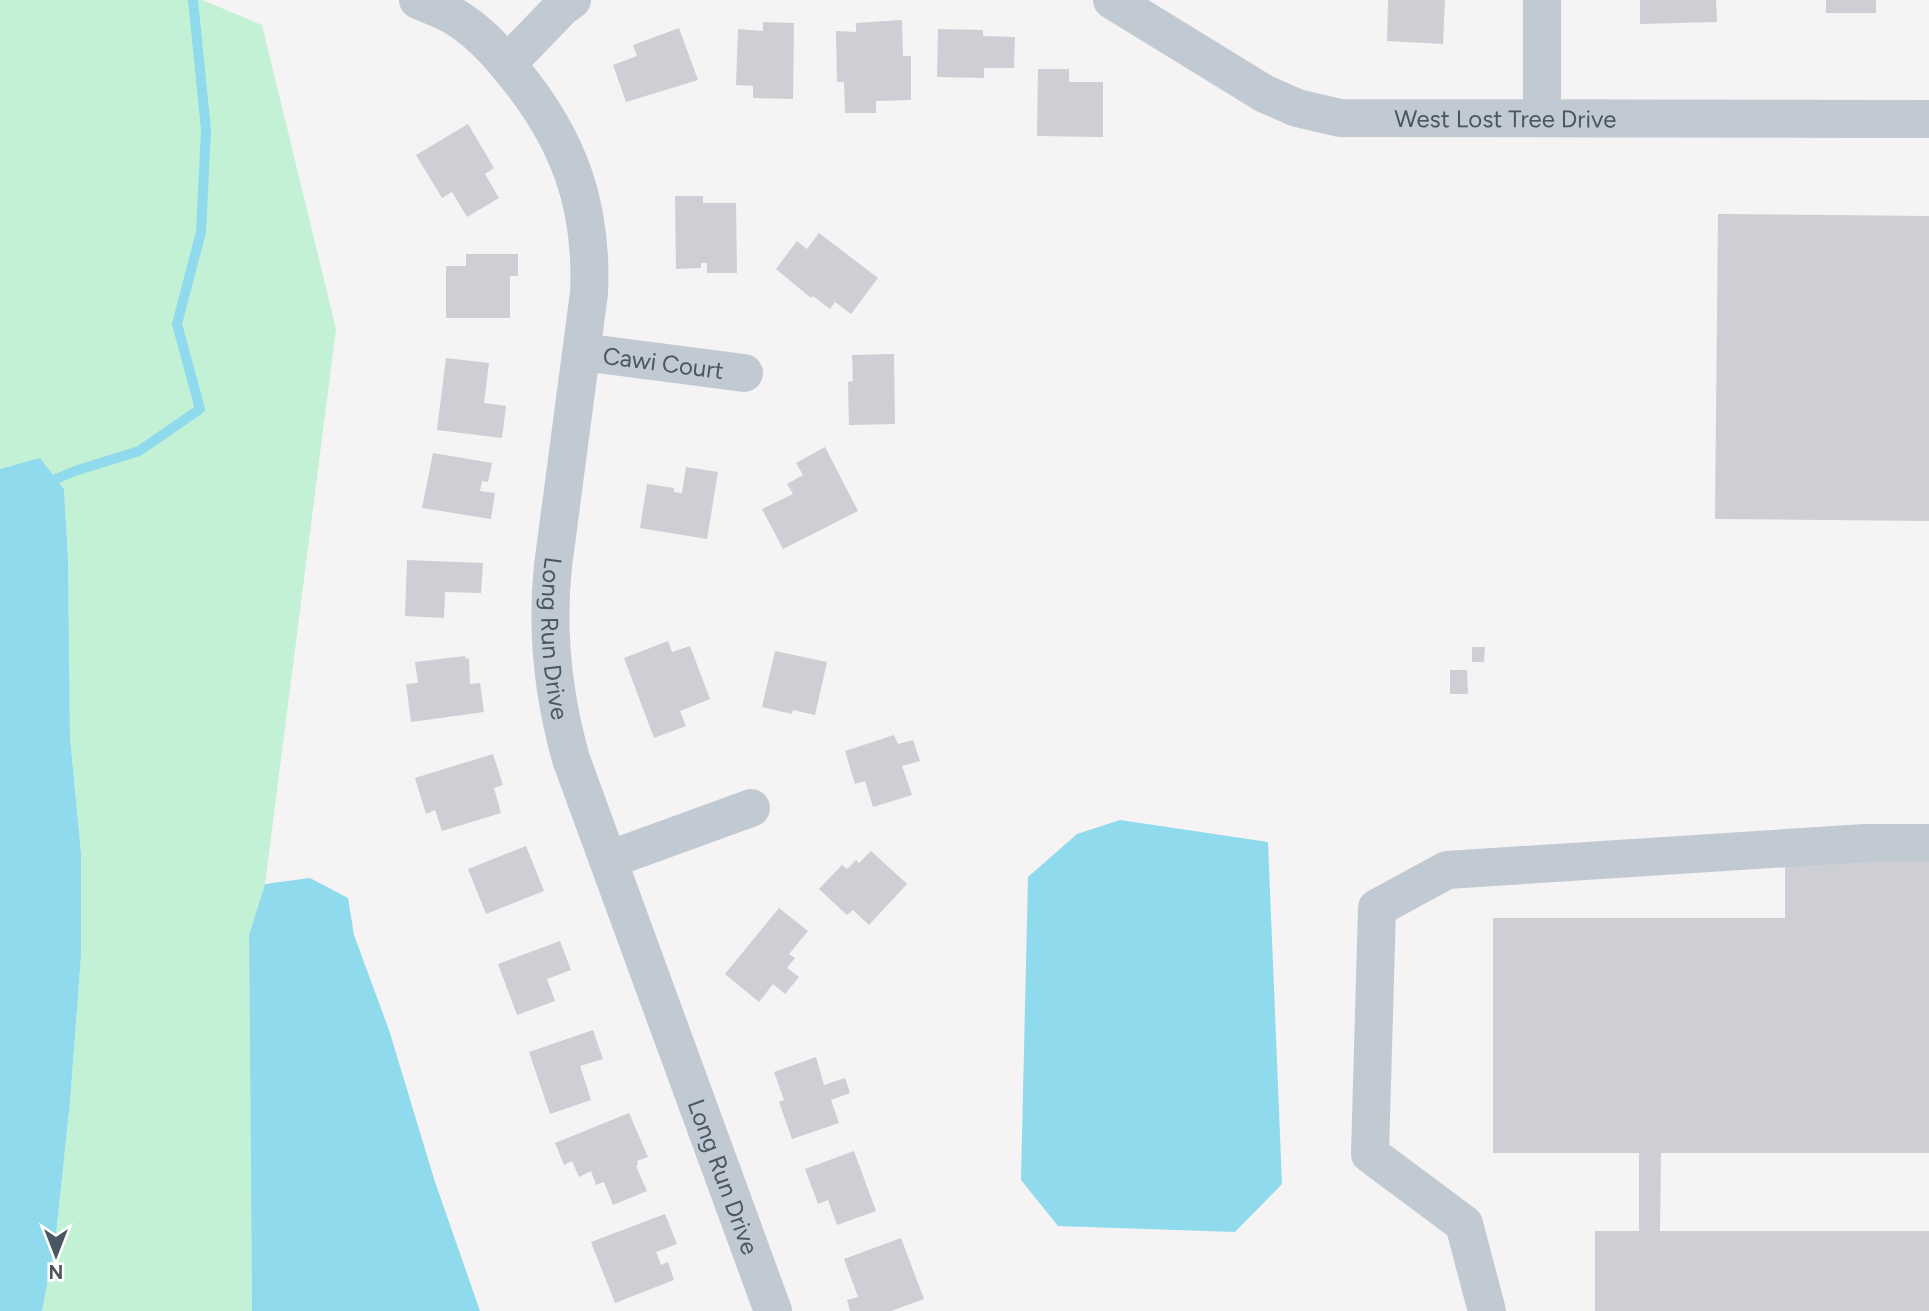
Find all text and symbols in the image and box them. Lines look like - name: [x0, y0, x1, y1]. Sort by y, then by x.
- street label: West Lost Tree Drive: [1394, 104, 1616, 133]
- street label: Cawi Court: [601, 340, 725, 385]
- street label: Long Run Drive: [536, 555, 575, 722]
- street label: Long Run Drive: [682, 1095, 765, 1258]
- north arrow: [21, 1220, 91, 1290]
- text: N: [49, 1260, 63, 1283]

